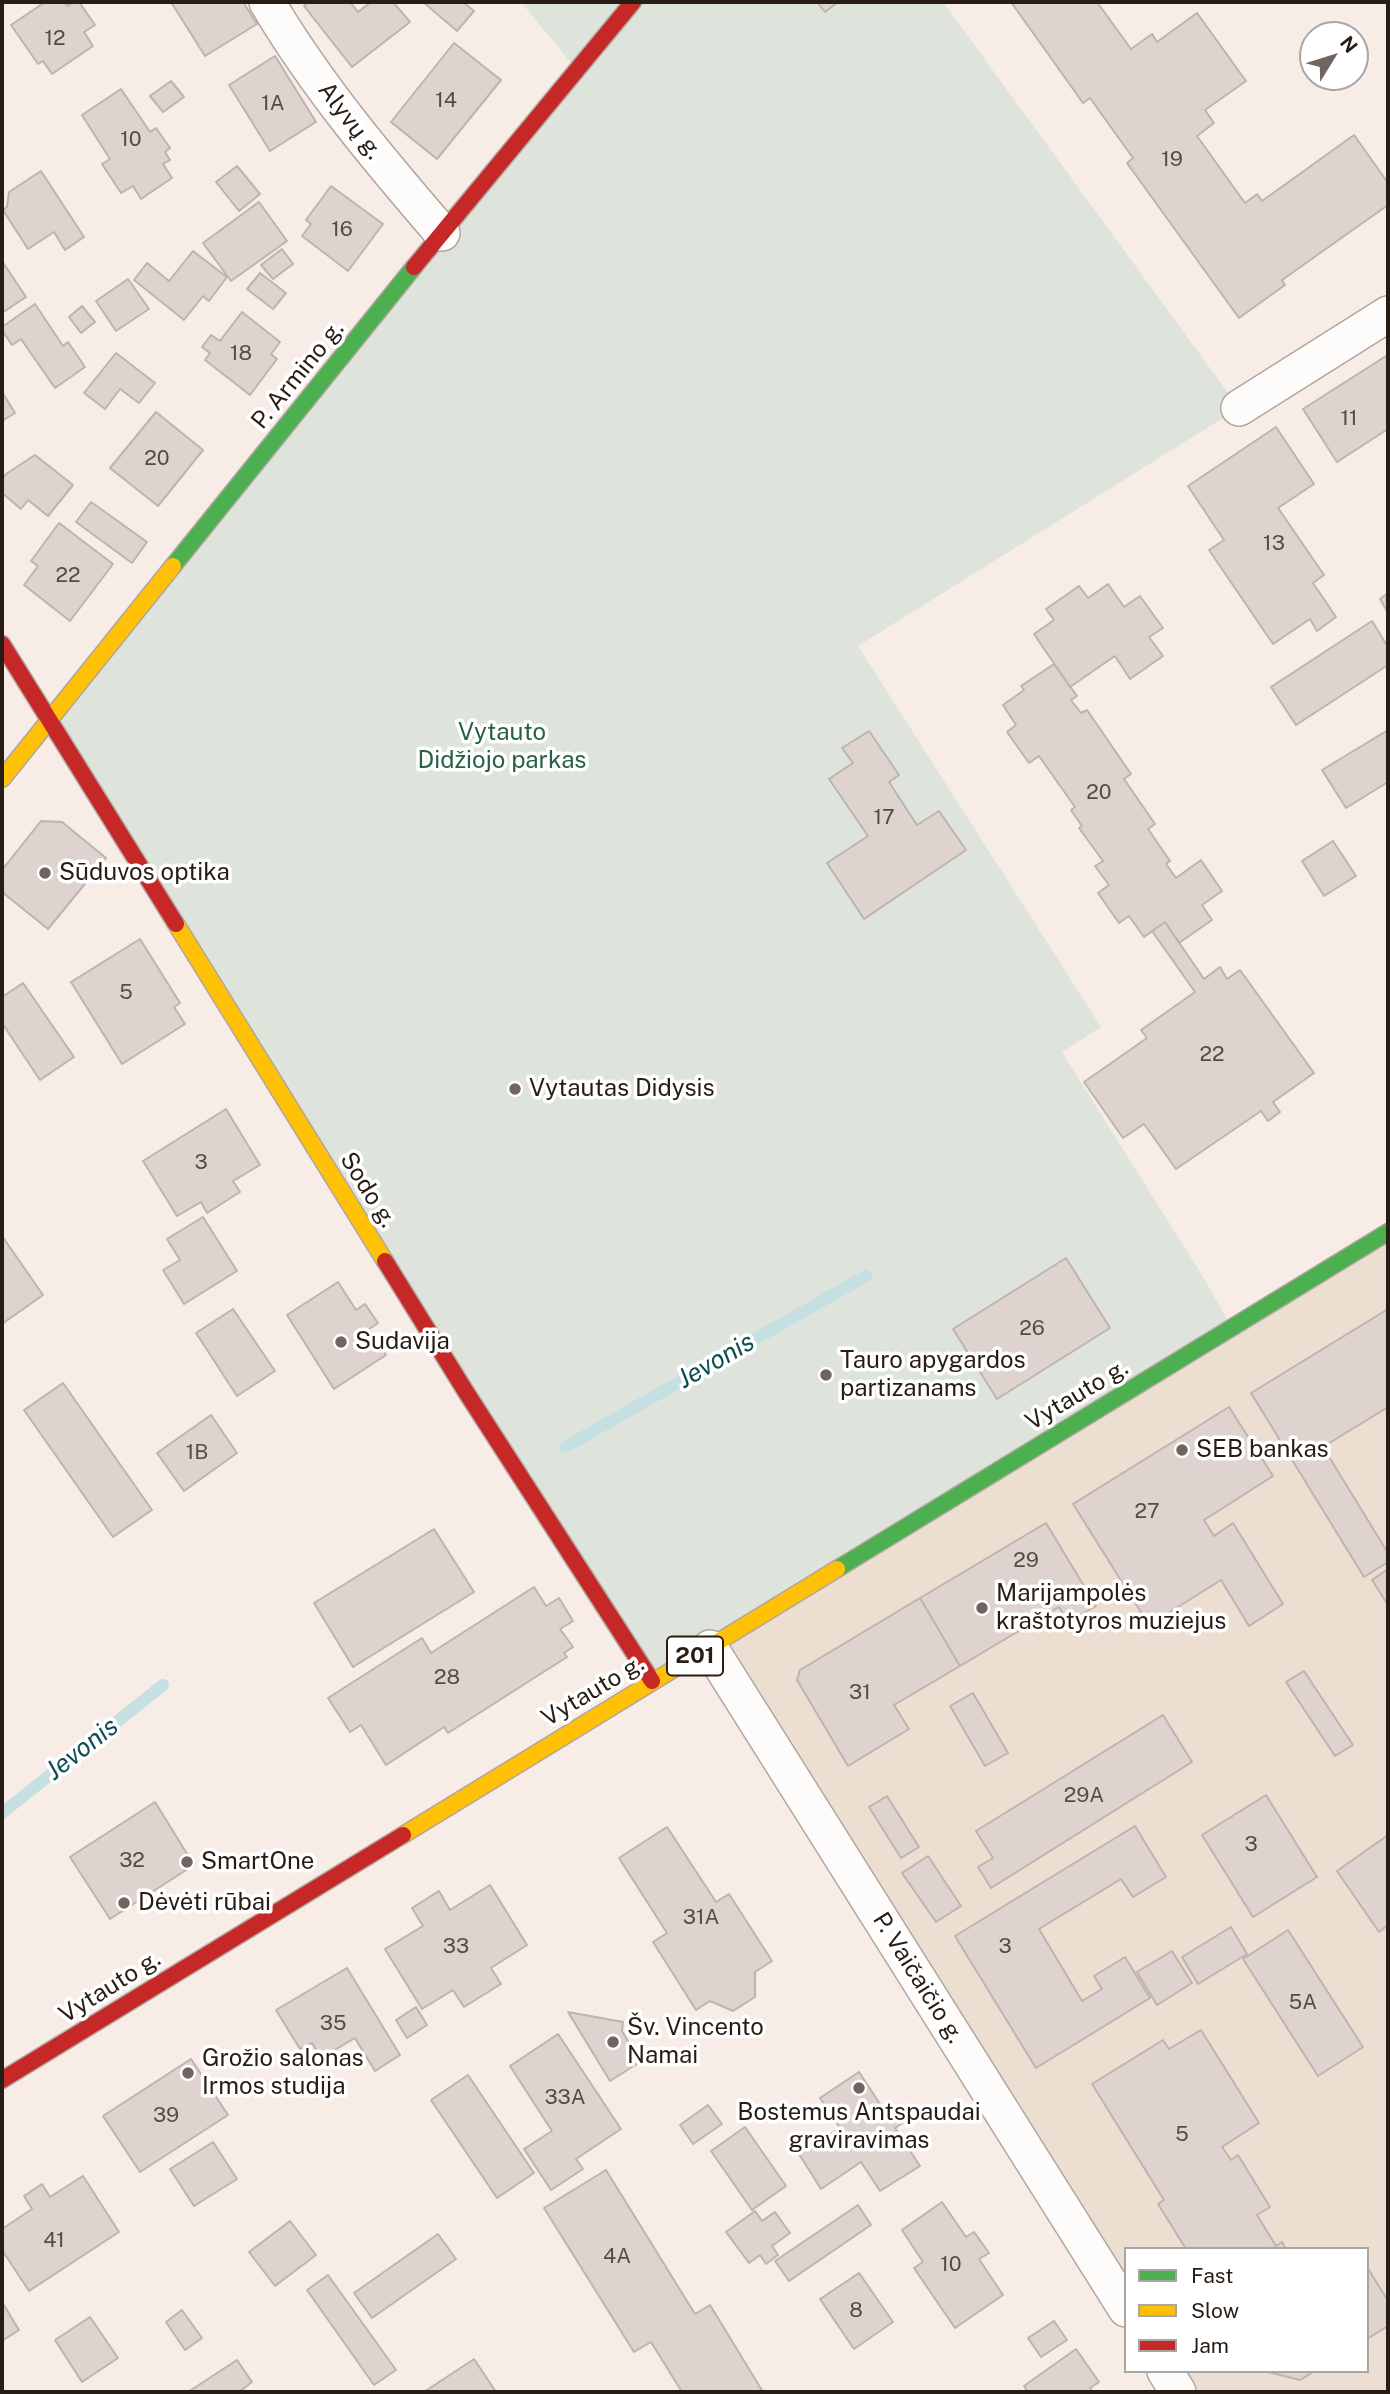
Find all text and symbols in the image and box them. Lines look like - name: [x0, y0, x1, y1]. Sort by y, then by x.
- north arrow: [1299, 21, 1369, 91]
- house number: 12: [44, 26, 66, 52]
- text: N: [1336, 32, 1362, 57]
- street label: Alyvų g.: [312, 77, 388, 165]
- house number: 14: [435, 88, 457, 114]
- house number: 1A: [261, 91, 285, 117]
- house number: 10: [120, 127, 142, 153]
- house number: 19: [1161, 147, 1183, 173]
- house number: 16: [331, 217, 353, 243]
- street label: P. Armino g.: [246, 315, 350, 435]
- house number: 18: [230, 341, 252, 367]
- house number: 11: [1340, 406, 1358, 432]
- house number: 20: [144, 446, 170, 472]
- house number: 13: [1263, 531, 1285, 557]
- house number: 22: [55, 563, 81, 589]
- park label: Vytauto Didžiojo parkas: [418, 719, 586, 775]
- house number: 20: [1086, 780, 1112, 806]
- house number: 17: [873, 805, 895, 831]
- place label: Sūduvos optika: [59, 859, 230, 887]
- marker: Sūduvos optika: [37, 865, 53, 881]
- house number: 5: [119, 980, 133, 1006]
- house number: 22: [1199, 1042, 1225, 1068]
- place label: Vytautas Didysis: [529, 1075, 715, 1103]
- marker: Vytautas Didysis: [507, 1081, 523, 1097]
- street label: Sodo g.: [334, 1147, 402, 1233]
- house number: 3: [194, 1150, 208, 1176]
- house number: 26: [1019, 1316, 1045, 1342]
- water label: Jevonis: [672, 1327, 760, 1395]
- place label: Sudavija: [355, 1328, 450, 1356]
- marker: Sudavija: [333, 1334, 349, 1350]
- place label: Tauro apygardos partizanams: [840, 1347, 1026, 1403]
- street label: Vytauto g.: [1021, 1353, 1133, 1437]
- marker: Tauro apygardos partizanams: [818, 1367, 834, 1383]
- place label: SEB bankas: [1196, 1436, 1329, 1464]
- house number: 1B: [186, 1440, 208, 1466]
- marker: SEB bankas: [1174, 1442, 1190, 1458]
- house number: 27: [1134, 1499, 1160, 1525]
- house number: 29: [1013, 1548, 1039, 1574]
- place label: Marijampolės kraštotyros muziejus: [996, 1580, 1226, 1636]
- marker: Marijampolės kraštotyros muziejus: [974, 1600, 990, 1616]
- road number: 201: [667, 1637, 723, 1676]
- street label: Vytauto g.: [537, 1649, 649, 1733]
- house number: 28: [434, 1665, 460, 1691]
- house number: 31: [849, 1680, 871, 1706]
- water label: Jevonis: [39, 1711, 125, 1787]
- house number: 29A: [1064, 1783, 1104, 1809]
- house number: 3: [1244, 1832, 1258, 1858]
- house number: 32: [119, 1848, 145, 1874]
- place label: SmartOne: [201, 1848, 314, 1876]
- marker: SmartOne: [179, 1854, 195, 1870]
- place label: Dėvėti rūbai: [138, 1889, 271, 1917]
- marker: Dėvėti rūbai: [116, 1895, 132, 1911]
- house number: 31A: [683, 1905, 719, 1931]
- street label: P. Vaičaičio g.: [866, 1907, 970, 2049]
- house number: 33: [443, 1934, 469, 1960]
- house number: 3: [998, 1934, 1012, 1960]
- street label: Vytauto g.: [54, 1945, 166, 2029]
- house number: 5A: [1289, 1990, 1317, 2016]
- house number: 35: [320, 2011, 346, 2037]
- place label: Šv. Vincento Namai: [627, 2014, 764, 2070]
- marker: Šv. Vincento Namai: [605, 2034, 621, 2050]
- place label: Grožio salonas Irmos studija: [202, 2045, 364, 2101]
- marker: Grožio salonas Irmos studija: [180, 2065, 196, 2081]
- marker: Bostemus Antspaudai graviravimas: [851, 2080, 867, 2096]
- house number: 33A: [544, 2085, 586, 2111]
- place label: Bostemus Antspaudai graviravimas: [737, 2099, 981, 2155]
- house number: 39: [153, 2103, 179, 2129]
- house number: 5: [1175, 2122, 1189, 2148]
- house number: 41: [43, 2228, 65, 2254]
- house number: 4A: [603, 2244, 631, 2270]
- legend: [1124, 2247, 1369, 2373]
- house number: 10: [940, 2252, 962, 2278]
- text: Fast: [1191, 2263, 1233, 2288]
- house number: 8: [849, 2298, 863, 2324]
- text: Slow: [1191, 2298, 1239, 2323]
- text: Jam: [1191, 2333, 1229, 2358]

